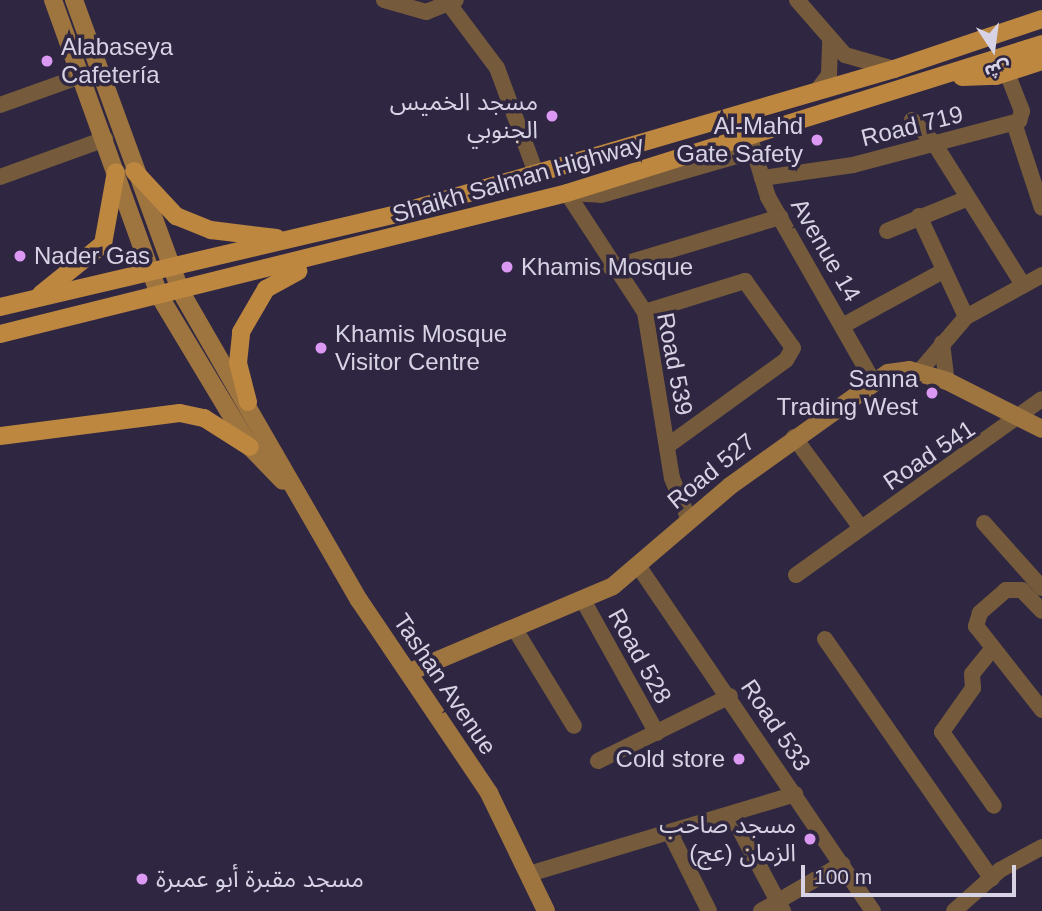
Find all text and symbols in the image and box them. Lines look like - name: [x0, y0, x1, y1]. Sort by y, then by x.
- north arrow: [958, 14, 1028, 84]
- place label: Alabaseya Cafetería: [61, 33, 173, 89]
- marker: Alabaseya Cafetería: [39, 53, 55, 69]
- text: ش: [983, 57, 1013, 83]
- place label: مسجد الخميس الجنوبي: [390, 88, 538, 144]
- street label: Road 719: [858, 99, 966, 153]
- marker: مسجد الخميس الجنوبي: [544, 108, 560, 124]
- place label: Al-Mahd Gate Safety: [676, 112, 803, 168]
- street label: Shaikh Salman Highway: [389, 129, 647, 229]
- marker: Al-Mahd Gate Safety: [809, 132, 825, 148]
- street label: Avenue 14: [785, 193, 867, 307]
- place label: Nader Gas: [34, 242, 150, 270]
- marker: Nader Gas: [12, 248, 28, 264]
- place label: Khamis Mosque: [521, 253, 693, 281]
- marker: Khamis Mosque: [499, 259, 515, 275]
- street label: Road 539: [651, 310, 699, 418]
- place label: Khamis Mosque Visitor Centre: [335, 320, 507, 376]
- marker: Khamis Mosque Visitor Centre: [313, 340, 329, 356]
- place label: Sanna Trading West: [777, 365, 918, 421]
- marker: Sanna Trading West: [924, 385, 940, 401]
- street label: Road 541: [878, 414, 980, 496]
- street label: Road 527: [661, 427, 761, 515]
- street label: Road 528: [602, 604, 678, 708]
- street label: Tashan Avenue: [387, 608, 503, 760]
- street label: Road 533: [735, 674, 817, 776]
- place label: Cold store: [616, 745, 725, 773]
- marker: Cold store: [731, 751, 747, 767]
- place label: مسجد صاحب الزمان (عج): [659, 811, 796, 867]
- marker: مسجد صاحب الزمان (عج): [802, 831, 818, 847]
- scale bar: [804, 852, 1019, 896]
- place label: مسجد مقبرة أبو عمبرة: [156, 865, 364, 893]
- text: 100 m: [814, 865, 872, 888]
- marker: مسجد مقبرة أبو عمبرة: [134, 871, 150, 887]

